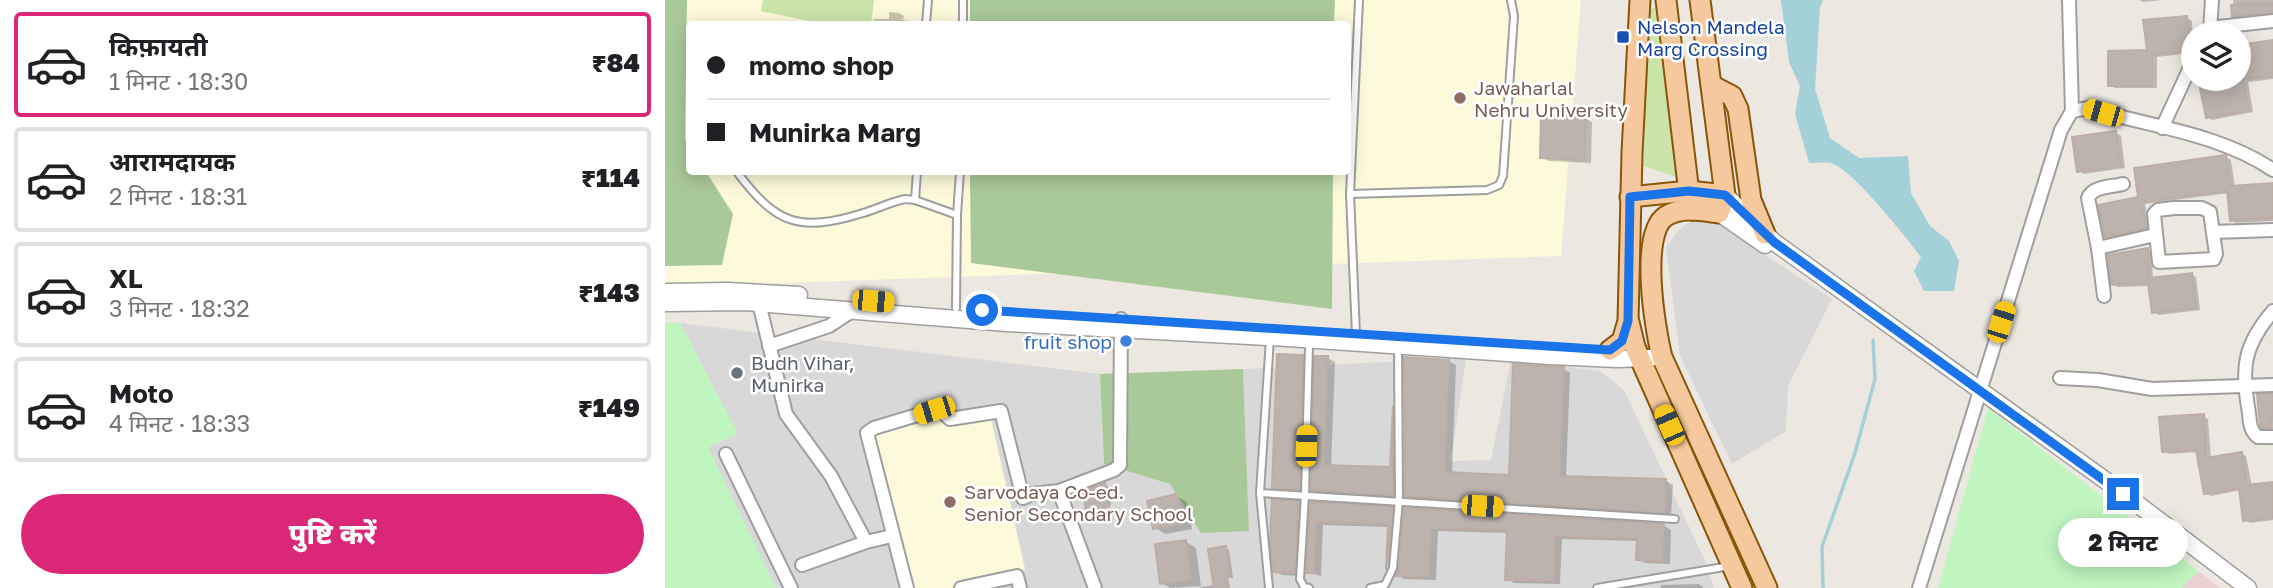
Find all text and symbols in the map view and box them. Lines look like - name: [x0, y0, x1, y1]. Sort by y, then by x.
- place label: Nelson Mandela Marg Crossing: [1637, 15, 1785, 60]
- map controls: [2181, 21, 2251, 91]
- button: layers: [2181, 21, 2251, 91]
- marker: Nelson Mandela Marg Crossing: [1615, 29, 1631, 45]
- text: किफ़ायती: [109, 31, 208, 62]
- icon: car: [25, 33, 88, 96]
- text: ₹84: [591, 47, 640, 78]
- text: momo shop: [749, 50, 894, 81]
- text: 1 मिनट · 18:30: [109, 67, 248, 95]
- place label: Jawaharlal Nehru University: [1474, 76, 1628, 121]
- marker: Jawaharlal Nehru University: [1452, 90, 1468, 106]
- car: [2080, 97, 2127, 129]
- text: Munirka Marg: [749, 117, 921, 148]
- text: आरामदायक: [109, 146, 235, 177]
- icon: car: [25, 148, 88, 211]
- text: ₹114: [581, 162, 640, 193]
- text: 2 मिनट · 18:31: [109, 182, 247, 210]
- icon: car: [25, 263, 88, 326]
- text: XL: [109, 263, 143, 294]
- text: ₹143: [578, 277, 640, 308]
- car: [852, 289, 895, 313]
- text: 3 मिनट · 18:32: [109, 294, 250, 322]
- route start: [966, 294, 998, 326]
- car: [1985, 299, 2018, 345]
- place label: fruit shop: [1024, 330, 1112, 353]
- marker: fruit shop: [1118, 333, 1134, 349]
- place label: Budh Vihar, Munirka: [751, 351, 854, 396]
- marker: Budh Vihar, Munirka: [729, 365, 745, 381]
- icon: car: [25, 378, 88, 441]
- text: Moto: [109, 378, 174, 409]
- text: ₹149: [578, 392, 640, 423]
- car: [911, 394, 958, 426]
- car: [1651, 402, 1688, 448]
- text: 4 मिनट · 18:33: [109, 409, 250, 437]
- car: [1295, 425, 1318, 467]
- route end: [2107, 478, 2139, 510]
- place label: Sarvodaya Co-ed. Senior Secondary School: [964, 480, 1193, 525]
- button: पुष्टि करें: [21, 494, 644, 574]
- marker: Sarvodaya Co-ed. Senior Secondary School: [942, 494, 958, 510]
- car: [1461, 494, 1504, 518]
- callout: 2 मिनट: [2058, 518, 2188, 568]
- text: 2 मिनट: [2088, 528, 2158, 556]

